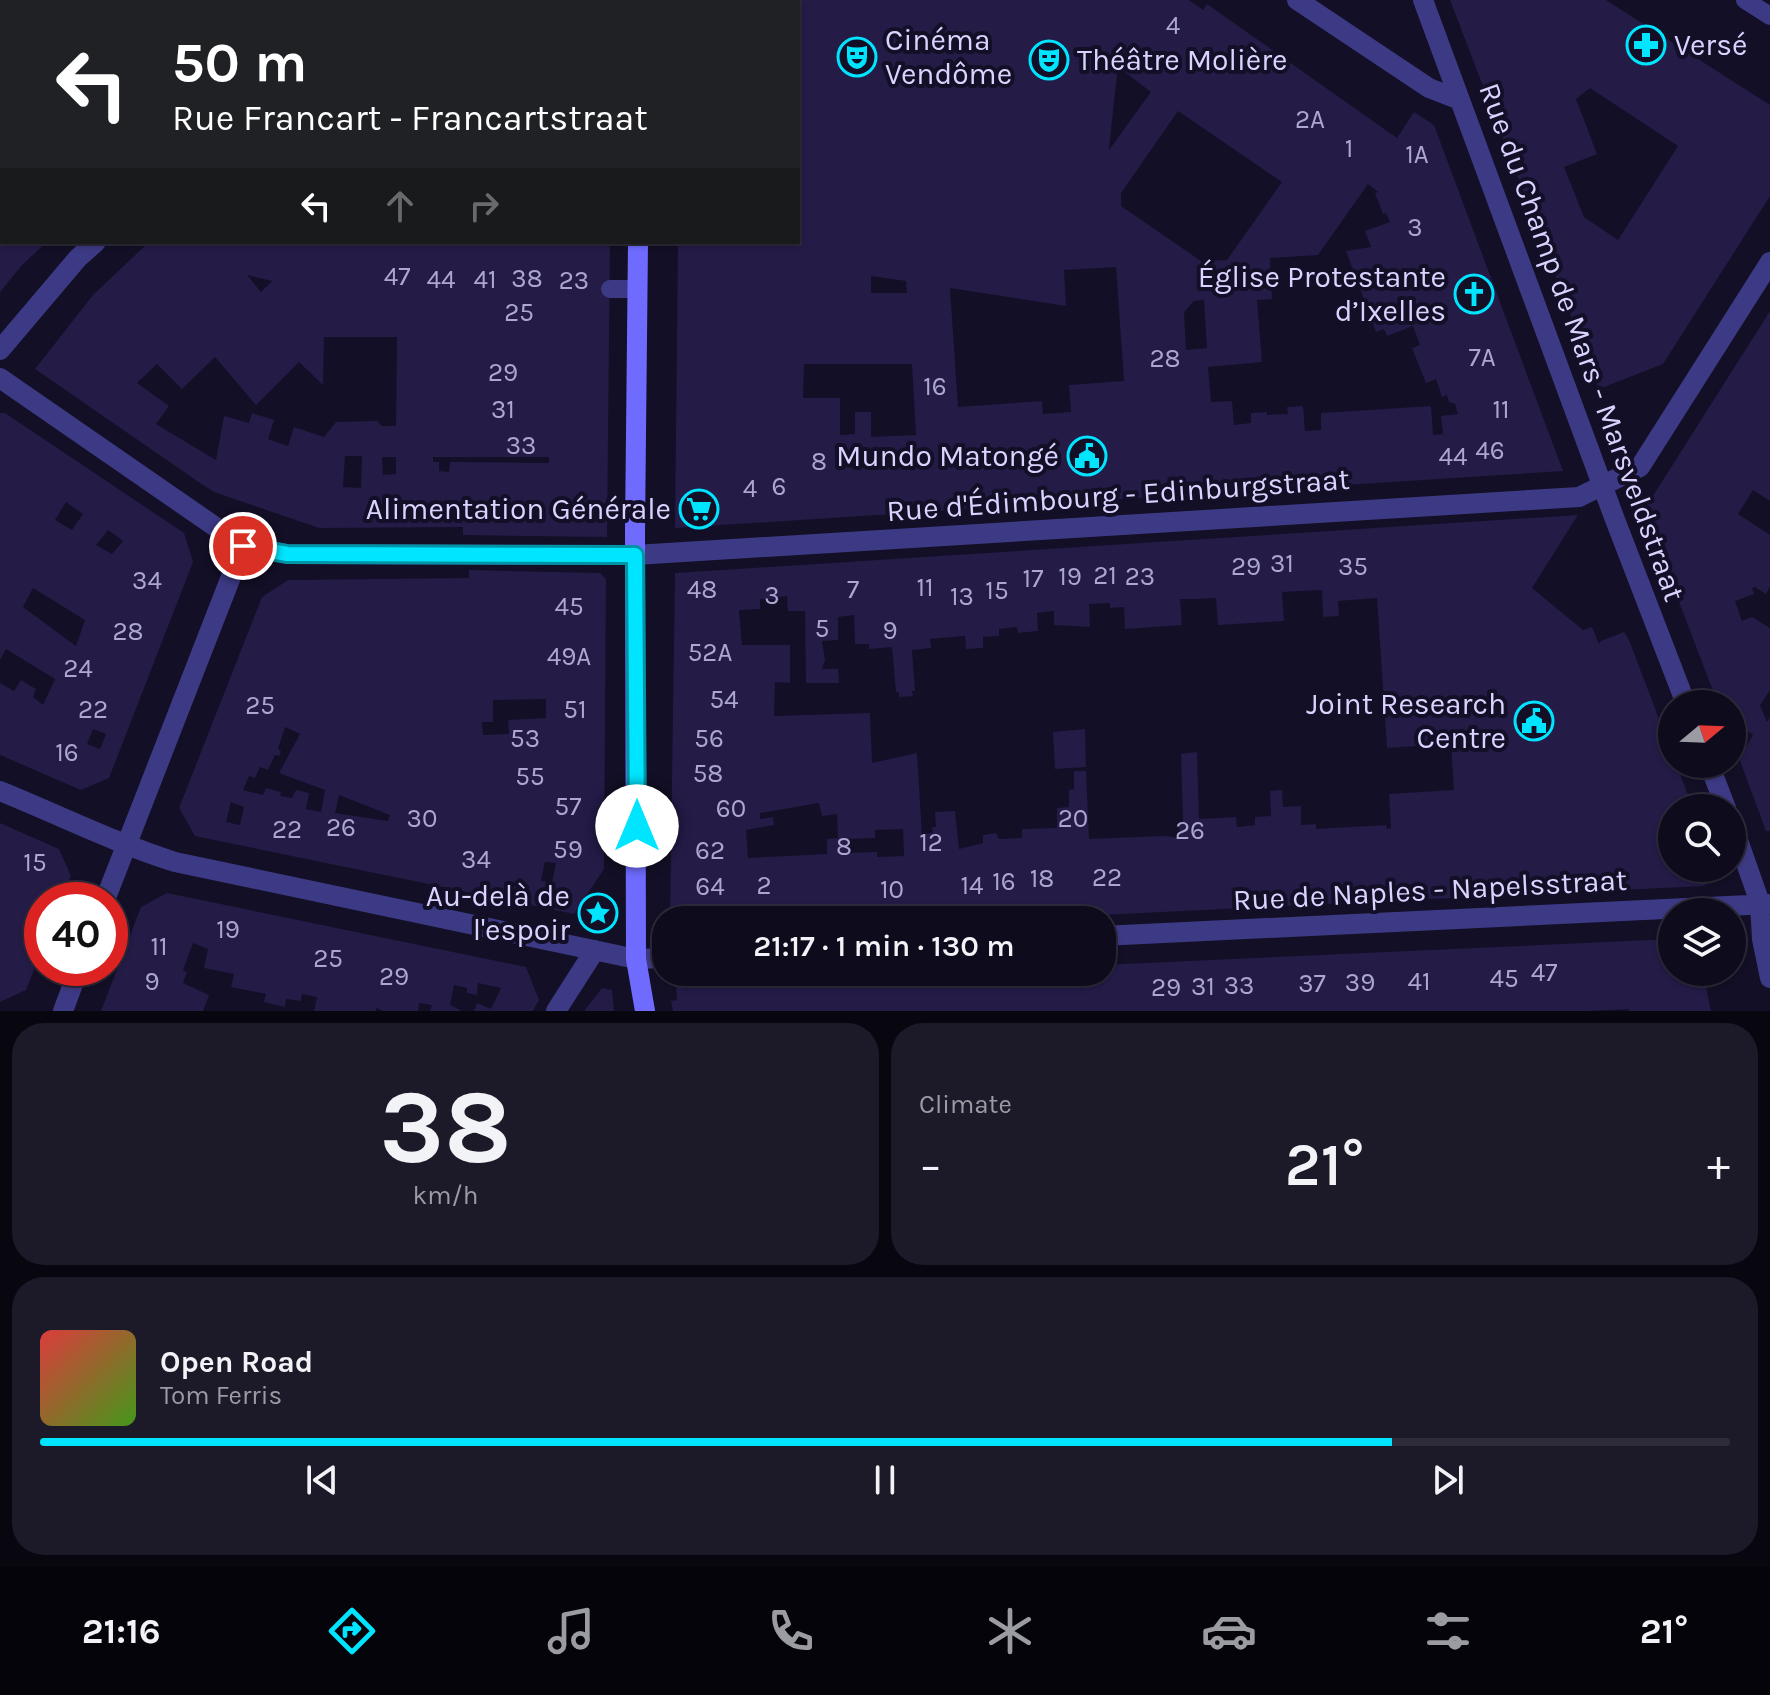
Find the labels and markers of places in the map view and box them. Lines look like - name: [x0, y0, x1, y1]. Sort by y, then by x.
- place label: Cinéma Vendôme: [885, 22, 1012, 92]
- pharmacy icon: Versé: [1625, 24, 1667, 66]
- place label: Versé: [1674, 27, 1747, 63]
- theatre icon: Cinéma Vendôme: [836, 36, 878, 78]
- theatre icon: Théâtre Molière: [1028, 39, 1070, 81]
- place label: Théâtre Molière: [1077, 42, 1288, 78]
- place label: Église Protestante d’Ixelles: [1198, 259, 1446, 329]
- church icon: Église Protestante d’Ixelles: [1453, 273, 1495, 315]
- public building icon: Mundo Matongé: [1066, 435, 1108, 477]
- place label: Mundo Matongé: [836, 438, 1059, 474]
- supermarket icon: Alimentation Générale: [678, 488, 720, 530]
- place label: Alimentation Générale: [366, 491, 671, 527]
- pin: [209, 512, 277, 580]
- place label: Joint Research Centre: [1306, 686, 1506, 756]
- public building icon: Joint Research Centre: [1513, 700, 1555, 742]
- place label: Au-delà de l'espoir: [426, 878, 570, 948]
- place icon: Au-delà de l'espoir: [577, 892, 619, 934]

